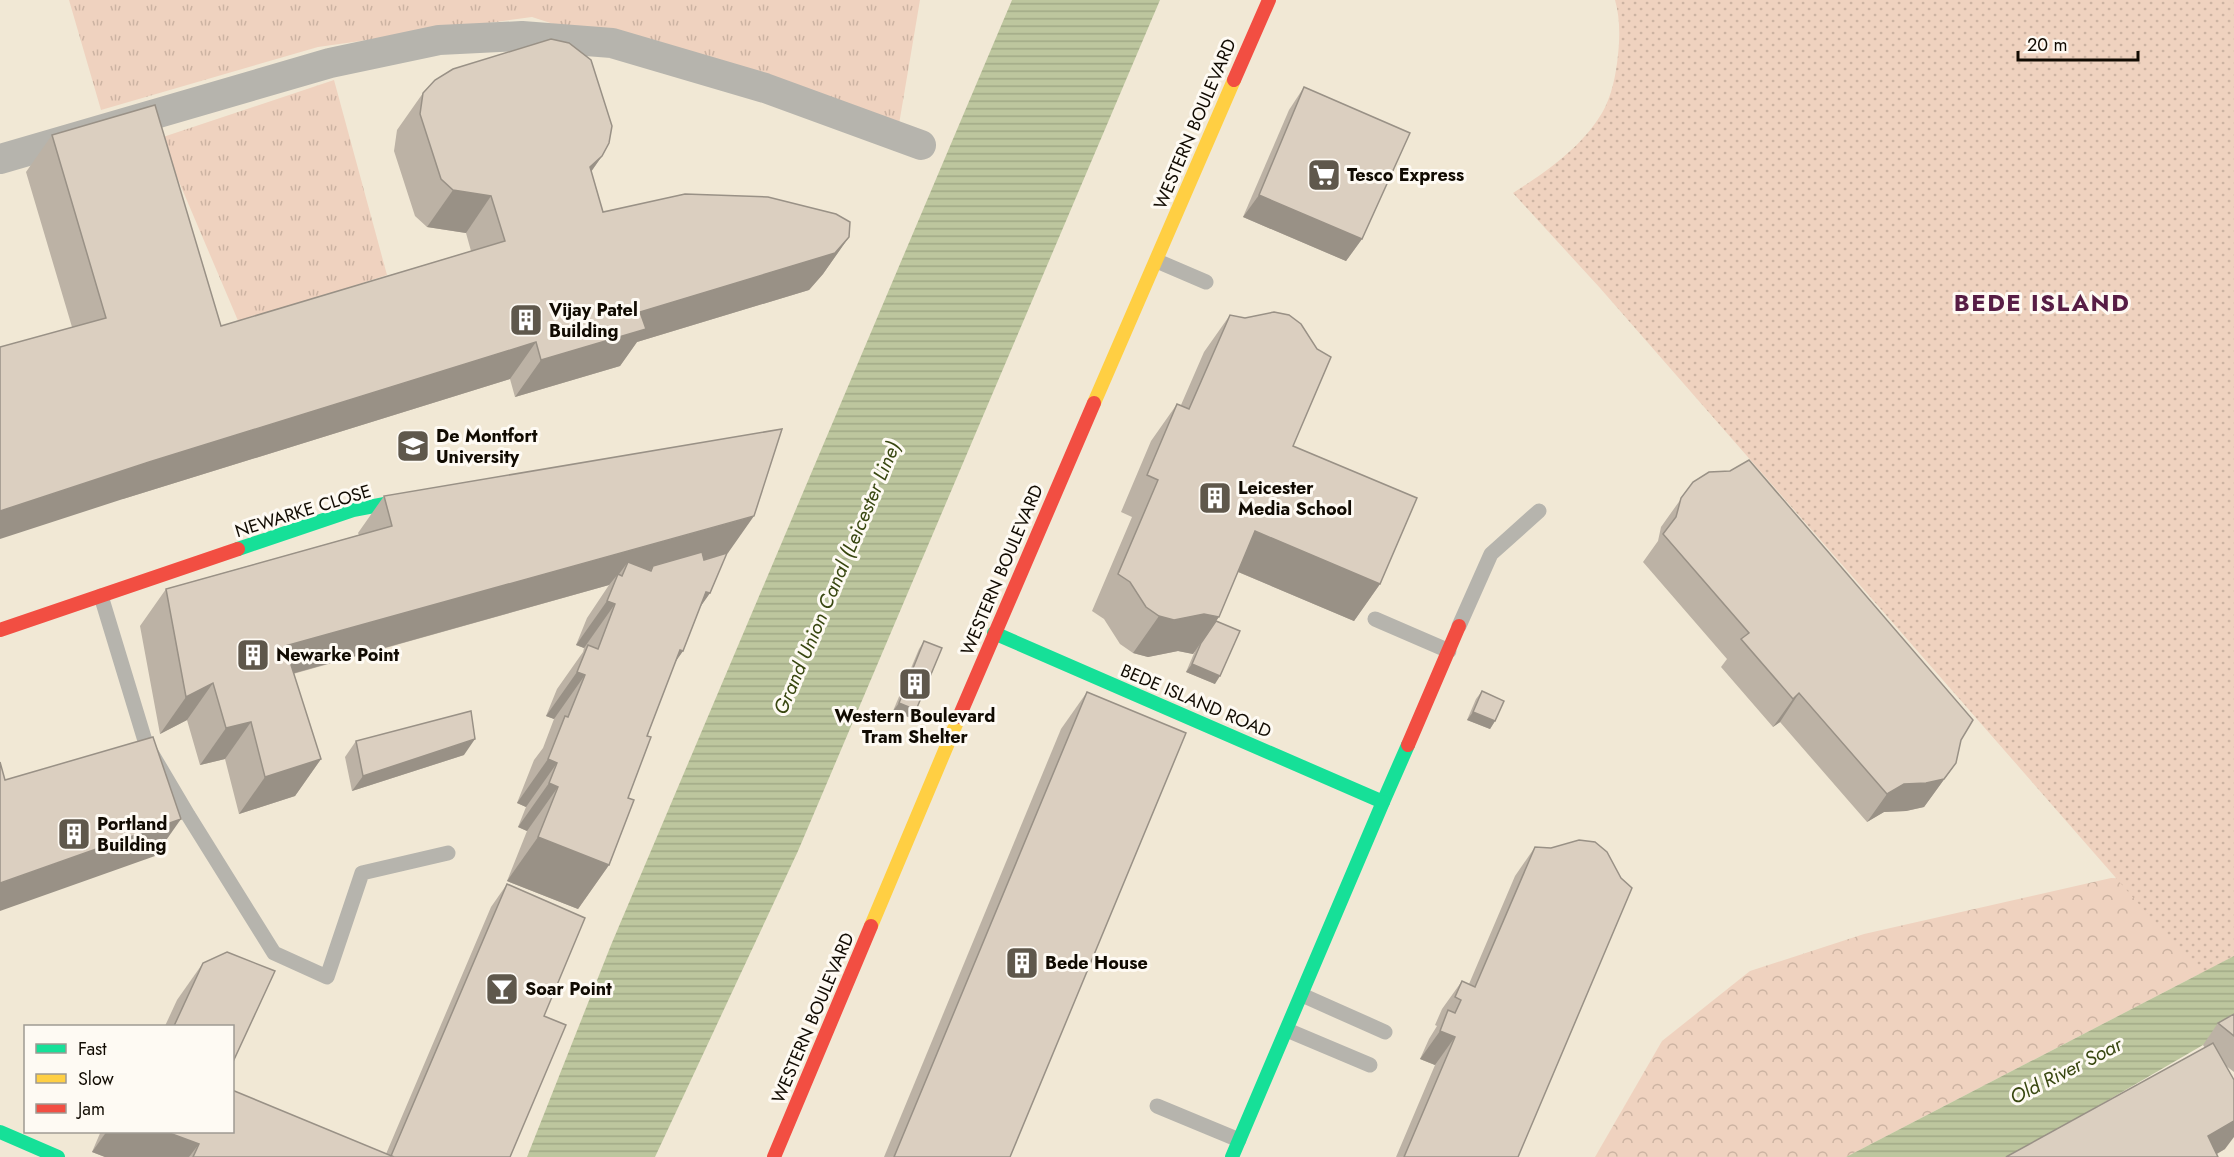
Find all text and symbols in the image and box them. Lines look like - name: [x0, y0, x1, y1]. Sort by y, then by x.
- scale bar: [2018, 24, 2138, 62]
- text: 20 m: [2027, 32, 2067, 58]
- street label: WESTERN BOULEVARD: [1147, 35, 1243, 213]
- supermarket icon: Tesco Express: [1306, 157, 1342, 193]
- place label: Tesco Express: [1347, 162, 1464, 188]
- district label: BEDE ISLAND: [1954, 285, 2130, 320]
- place label: Vijay Patel Building: [548, 297, 638, 344]
- building icon: Vijay Patel Building: [508, 302, 544, 338]
- place label: De Montfort University: [436, 423, 538, 470]
- school or university icon: De Montfort University: [395, 428, 431, 464]
- water label: Grand Union Canal (Leicester Line): [766, 437, 908, 719]
- place label: Leicester Media School: [1238, 475, 1352, 522]
- street label: NEWARKE CLOSE: [232, 478, 374, 544]
- building icon: Leicester Media School: [1197, 480, 1233, 516]
- street label: WESTERN BOULEVARD: [954, 481, 1050, 659]
- building icon: Newarke Point: [235, 637, 271, 673]
- place label: Newarke Point: [276, 642, 400, 668]
- street label: BEDE ISLAND ROAD: [1116, 657, 1276, 745]
- building icon: Western Boulevard Tram Shelter: [897, 666, 933, 702]
- place label: Western Boulevard Tram Shelter: [835, 703, 995, 750]
- place label: Portland Building: [97, 811, 167, 858]
- building icon: Portland Building: [56, 816, 92, 852]
- street label: WESTERN BOULEVARD: [765, 929, 861, 1107]
- building icon: Bede House: [1004, 945, 1040, 981]
- place label: Bede House: [1045, 950, 1148, 976]
- bar icon: Soar Point: [484, 971, 520, 1007]
- place label: Soar Point: [525, 976, 612, 1002]
- legend: [24, 1025, 234, 1133]
- water label: Old River Soar: [2005, 1030, 2128, 1112]
- text: Fast: [78, 1036, 107, 1062]
- text: Slow: [78, 1066, 115, 1092]
- text: Jam: [76, 1096, 105, 1122]

